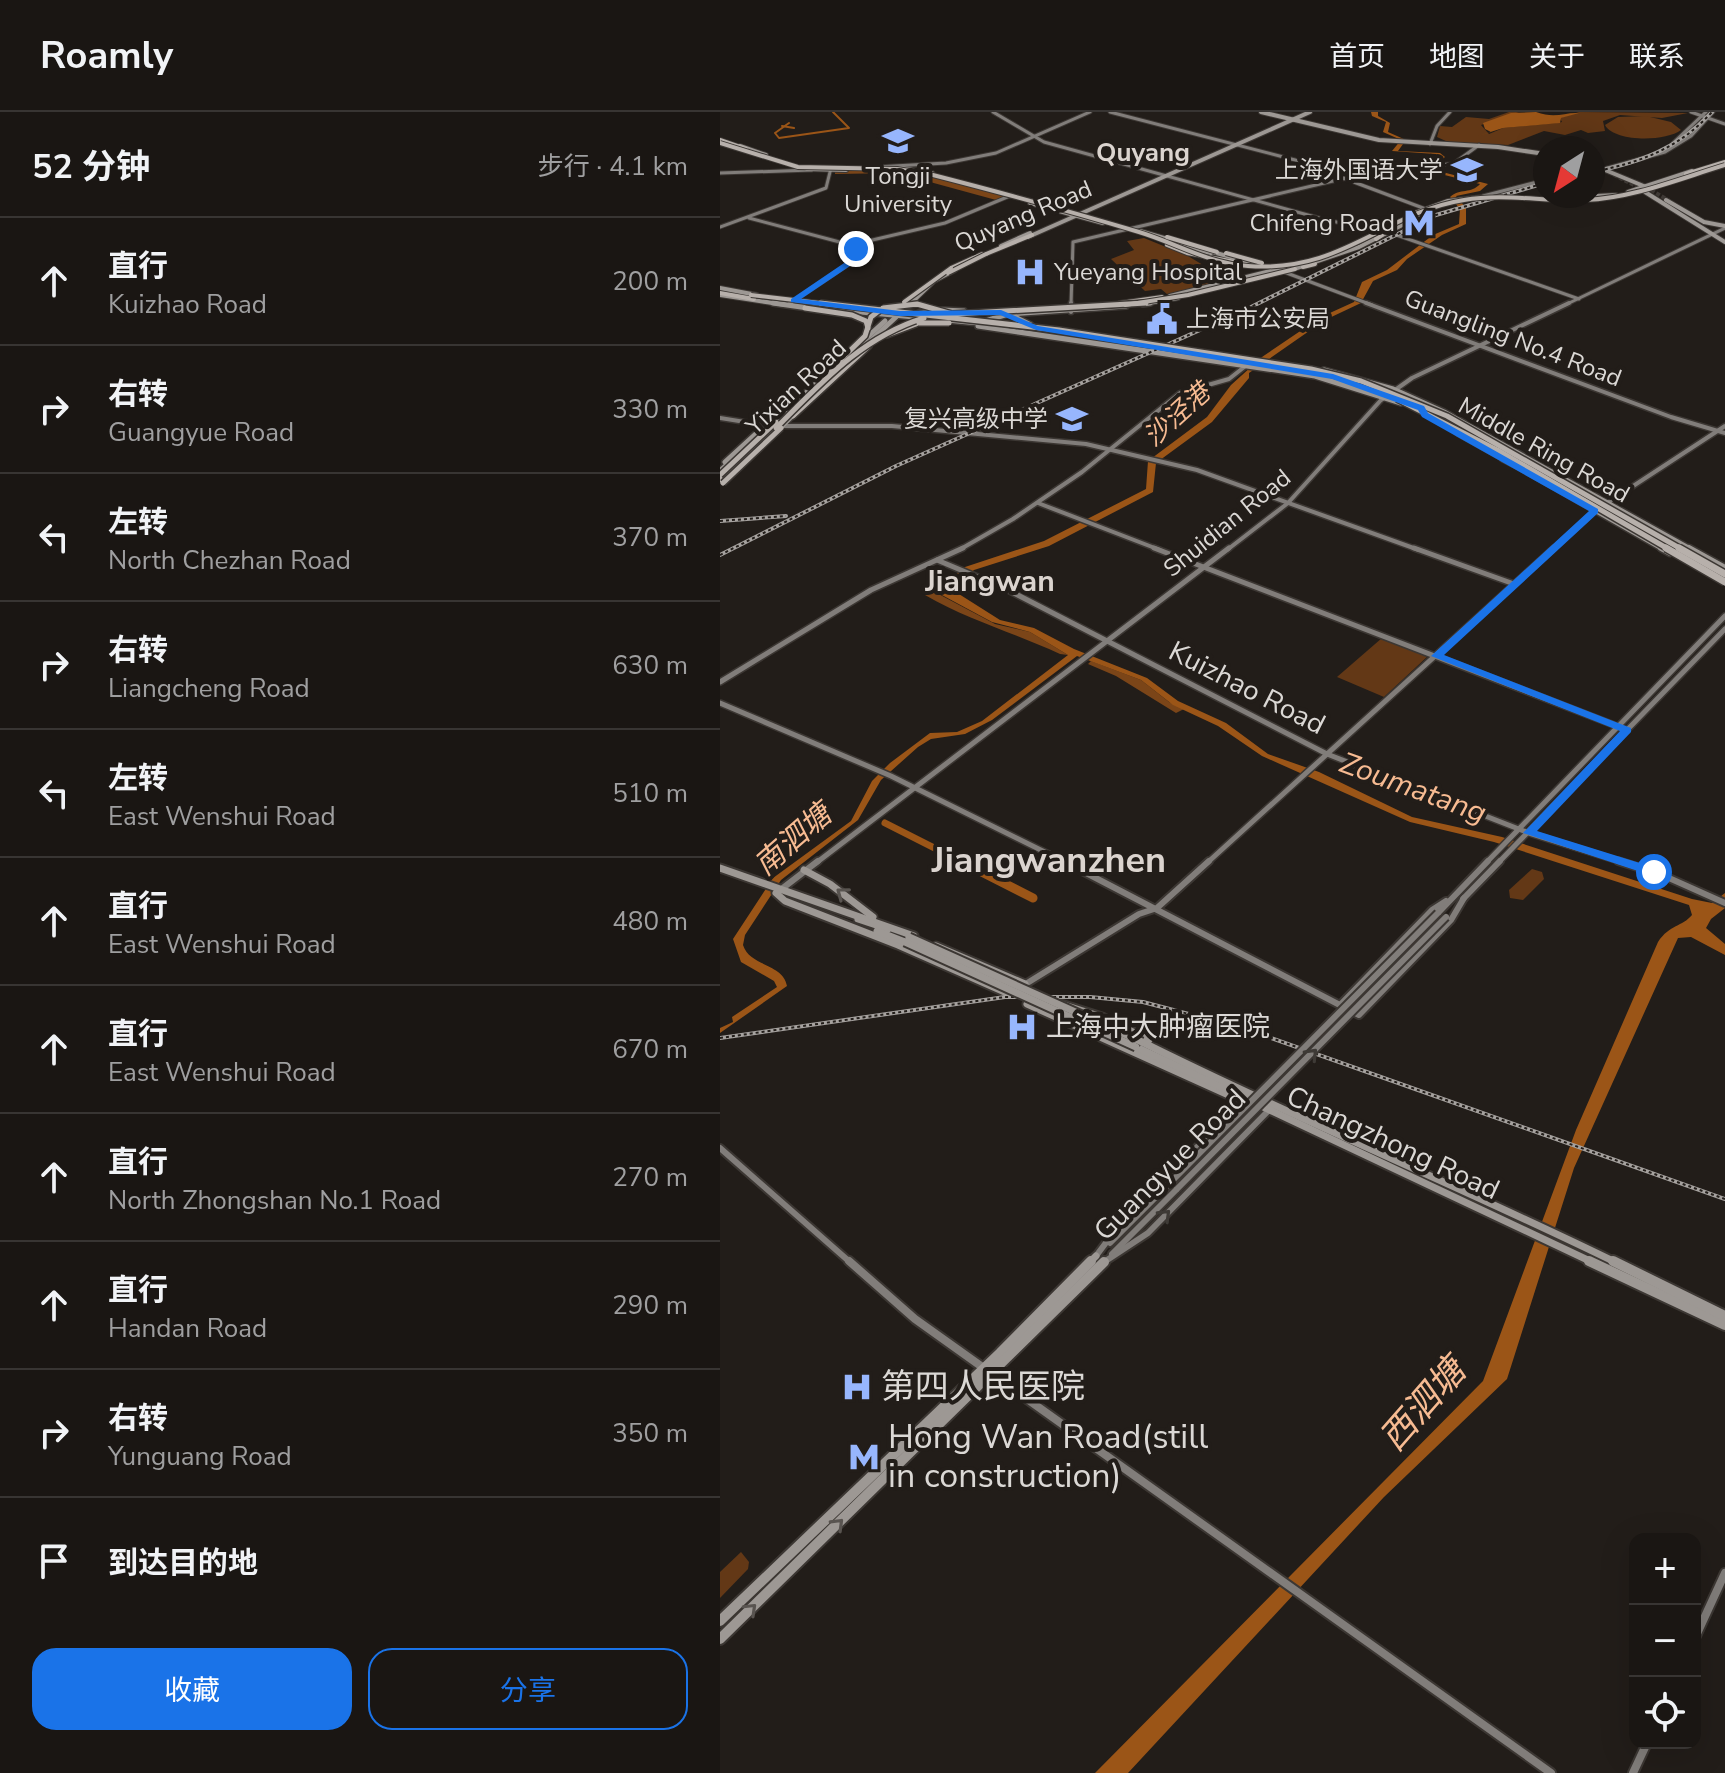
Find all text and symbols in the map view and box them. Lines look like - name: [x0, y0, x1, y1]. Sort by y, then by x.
- text: Roamly: [40, 30, 173, 81]
- text: 首页: [1329, 38, 1385, 76]
- text: 地图: [1429, 38, 1485, 76]
- text: 关于: [1529, 38, 1585, 76]
- text: 联系: [1629, 38, 1685, 76]
- school or university icon: Tongji University: [881, 124, 915, 158]
- district label: Quyang: [1096, 135, 1190, 170]
- north arrow: [1533, 136, 1605, 208]
- text: 52 分钟: [32, 144, 150, 190]
- text: 步行 · 4.1 km: [538, 149, 688, 184]
- school or university icon: 上海外国语大学: [1450, 153, 1484, 187]
- place label: 上海外国语大学: [1275, 154, 1443, 186]
- place label: Tongji University: [844, 160, 953, 220]
- street label: Quyang Road: [949, 173, 1097, 259]
- metro station icon: Chifeng Road: [1402, 206, 1436, 240]
- place label: Chifeng Road: [1250, 207, 1395, 239]
- route end: [838, 231, 874, 267]
- text: 直行: [108, 246, 168, 287]
- hospital icon: Yueyang Hospital: [1013, 255, 1047, 289]
- place label: Yueyang Hospital: [1053, 256, 1242, 288]
- icon: ahead: [32, 259, 76, 303]
- text: 200 m: [612, 264, 688, 299]
- street label: Guangling No.4 Road: [1400, 282, 1626, 394]
- text: Kuizhao Road: [108, 287, 267, 322]
- public building icon: 上海市公安局: [1145, 302, 1179, 336]
- place label: 上海市公安局: [1186, 303, 1330, 335]
- street label: Yixian Road: [738, 332, 853, 442]
- water label: 沙泾港: [1136, 373, 1221, 454]
- text: 右转: [108, 374, 168, 415]
- icon: right: [32, 387, 76, 431]
- street label: Middle Ring Road: [1453, 390, 1635, 510]
- text: 330 m: [612, 392, 688, 427]
- school or university icon: 复兴高级中学: [1055, 402, 1089, 436]
- place label: 复兴高级中学: [904, 403, 1048, 435]
- text: Guangyue Road: [108, 415, 294, 450]
- street label: Shuidian Road: [1157, 462, 1297, 584]
- text: 左转: [108, 502, 168, 543]
- icon: left: [32, 515, 76, 559]
- text: 370 m: [612, 520, 688, 555]
- text: North Chezhan Road: [108, 543, 351, 578]
- district label: Jiangwan: [924, 561, 1055, 602]
- text: 右转: [108, 630, 168, 671]
- street label: Kuizhao Road: [1162, 632, 1332, 744]
- icon: right: [32, 643, 76, 687]
- text: 630 m: [612, 648, 688, 683]
- text: Liangcheng Road: [108, 671, 310, 706]
- water label: Zoumatang: [1334, 743, 1492, 833]
- text: 左转: [108, 758, 168, 799]
- icon: left: [32, 771, 76, 815]
- text: 510 m: [612, 776, 688, 811]
- water label: 南泗塘: [746, 792, 844, 885]
- text: East Wenshui Road: [108, 799, 336, 834]
- district label: Jiangwanzhen: [931, 836, 1166, 885]
- route start: [1636, 854, 1672, 890]
- text: 直行: [108, 886, 168, 927]
- one-way arrow: [837, 889, 851, 903]
- icon: ahead: [32, 899, 76, 943]
- text: 480 m: [612, 904, 688, 939]
- text: East Wenshui Road: [108, 927, 336, 962]
- place label: 上海中大肿瘤医院: [1046, 1008, 1270, 1046]
- hospital icon: 上海中大肿瘤医院: [1005, 1010, 1039, 1044]
- text: 直行: [108, 1014, 168, 1055]
- icon: ahead: [32, 1027, 76, 1071]
- text: 670 m: [612, 1032, 688, 1067]
- one-way arrow: [1302, 1049, 1317, 1063]
- text: East Wenshui Road: [108, 1055, 336, 1090]
- street label: Changzhong Road: [1280, 1077, 1506, 1209]
- street label: Guangyue Road: [1086, 1081, 1254, 1249]
- text: 直行: [108, 1142, 168, 1183]
- icon: ahead: [32, 1155, 76, 1199]
- text: 270 m: [612, 1160, 688, 1195]
- text: North Zhongshan No.1 Road: [108, 1183, 441, 1218]
- one-way arrow: [1156, 1210, 1171, 1224]
- text: 直行: [108, 1270, 168, 1311]
- icon: ahead: [32, 1283, 76, 1327]
- text: 290 m: [612, 1288, 688, 1323]
- text: Handan Road: [108, 1311, 267, 1346]
- water label: 西泗塘: [1369, 1344, 1480, 1462]
- place label: 第四人民医院: [881, 1364, 1085, 1410]
- hospital icon: 第四人民医院: [840, 1370, 874, 1404]
- text: 右转: [108, 1398, 168, 1439]
- icon: right: [32, 1411, 76, 1455]
- place label: Hong Wan Road(still in construction): [888, 1414, 1208, 1499]
- text: 350 m: [612, 1416, 688, 1451]
- text: Yunguang Road: [108, 1439, 292, 1474]
- metro station icon: Hong Wan Road(still in construction): [847, 1440, 881, 1474]
- one-way arrow: [829, 1519, 843, 1533]
- map controls: [1629, 1533, 1701, 1749]
- button: +: [1629, 1533, 1701, 1605]
- icon: arrive: [32, 1539, 76, 1583]
- text: 到达目的地: [108, 1543, 258, 1584]
- one-way arrow: [742, 1603, 756, 1618]
- button: −: [1629, 1605, 1701, 1677]
- button: 收藏: [32, 1648, 352, 1730]
- button: 分享: [368, 1648, 688, 1730]
- button: locate: [1629, 1677, 1701, 1749]

